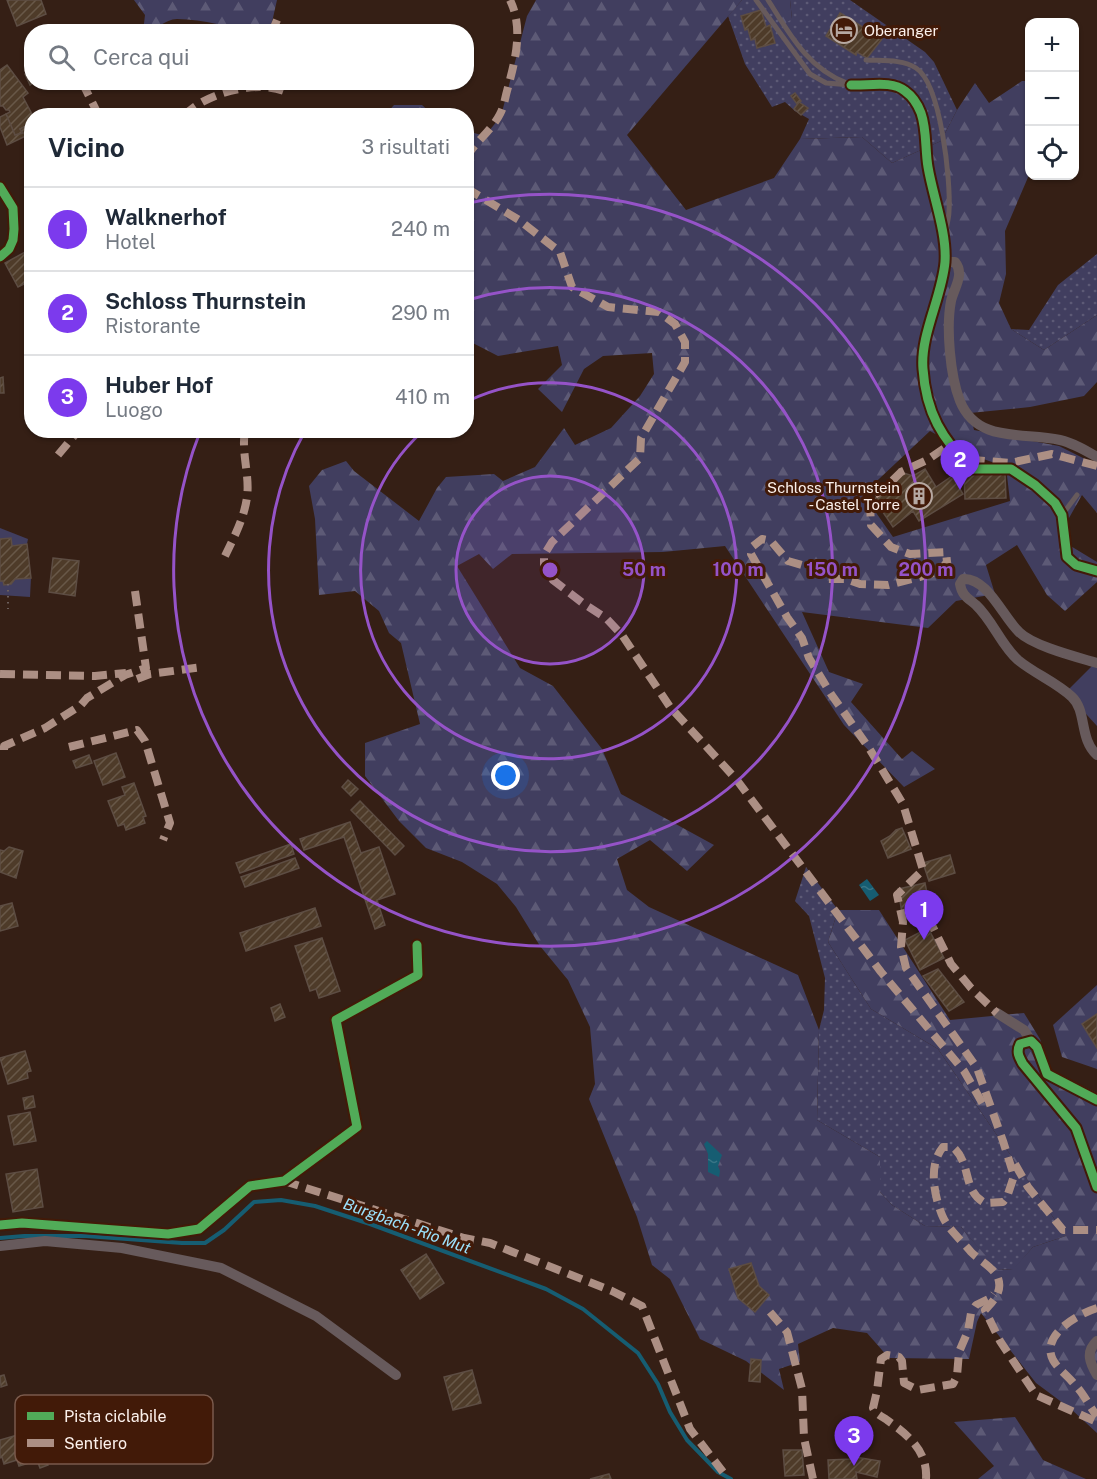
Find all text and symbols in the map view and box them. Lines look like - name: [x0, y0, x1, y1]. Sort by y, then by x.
- hotel icon: Oberanger: [829, 15, 859, 45]
- map controls: [1025, 18, 1079, 180]
- button: +: [1025, 18, 1079, 72]
- place label: Oberanger: [864, 22, 938, 39]
- search box: [24, 24, 474, 90]
- icon: search: [45, 41, 78, 74]
- text: Cerca qui: [93, 44, 190, 70]
- button: −: [1025, 72, 1079, 126]
- button: locate: [1025, 126, 1079, 180]
- text: Vicino: [48, 132, 125, 163]
- text: 3 risultati: [362, 135, 450, 159]
- text: Walknerhof: [105, 204, 226, 230]
- text: 1: [63, 217, 72, 241]
- text: 240 m: [391, 217, 450, 241]
- text: Hotel: [105, 230, 156, 254]
- text: Schloss Thurnstein: [105, 288, 306, 314]
- text: 2: [61, 301, 74, 325]
- text: 290 m: [391, 301, 450, 325]
- text: Ristorante: [105, 314, 201, 338]
- text: Huber Hof: [105, 372, 213, 398]
- text: 3: [61, 385, 74, 409]
- text: 410 m: [395, 385, 450, 409]
- text: Luogo: [105, 398, 163, 422]
- pin: 2: [940, 440, 980, 490]
- place label: Schloss Thurnstein - Castel Torre: [767, 479, 900, 513]
- building icon: Schloss Thurnstein - Castel Torre: [904, 481, 934, 511]
- text: 50 m: [622, 559, 666, 580]
- text: 100 m: [712, 559, 764, 580]
- text: 150 m: [806, 559, 858, 580]
- text: 200 m: [899, 559, 953, 580]
- centre of rings: [540, 560, 560, 580]
- your location: [491, 761, 520, 790]
- pin: 1: [904, 890, 944, 940]
- water label: Burgbach - Rio Mut: [341, 1194, 473, 1258]
- legend: [15, 1395, 213, 1464]
- text: Pista ciclabile: [64, 1407, 167, 1426]
- pin: 3: [834, 1416, 874, 1466]
- text: Sentiero: [64, 1434, 127, 1453]

